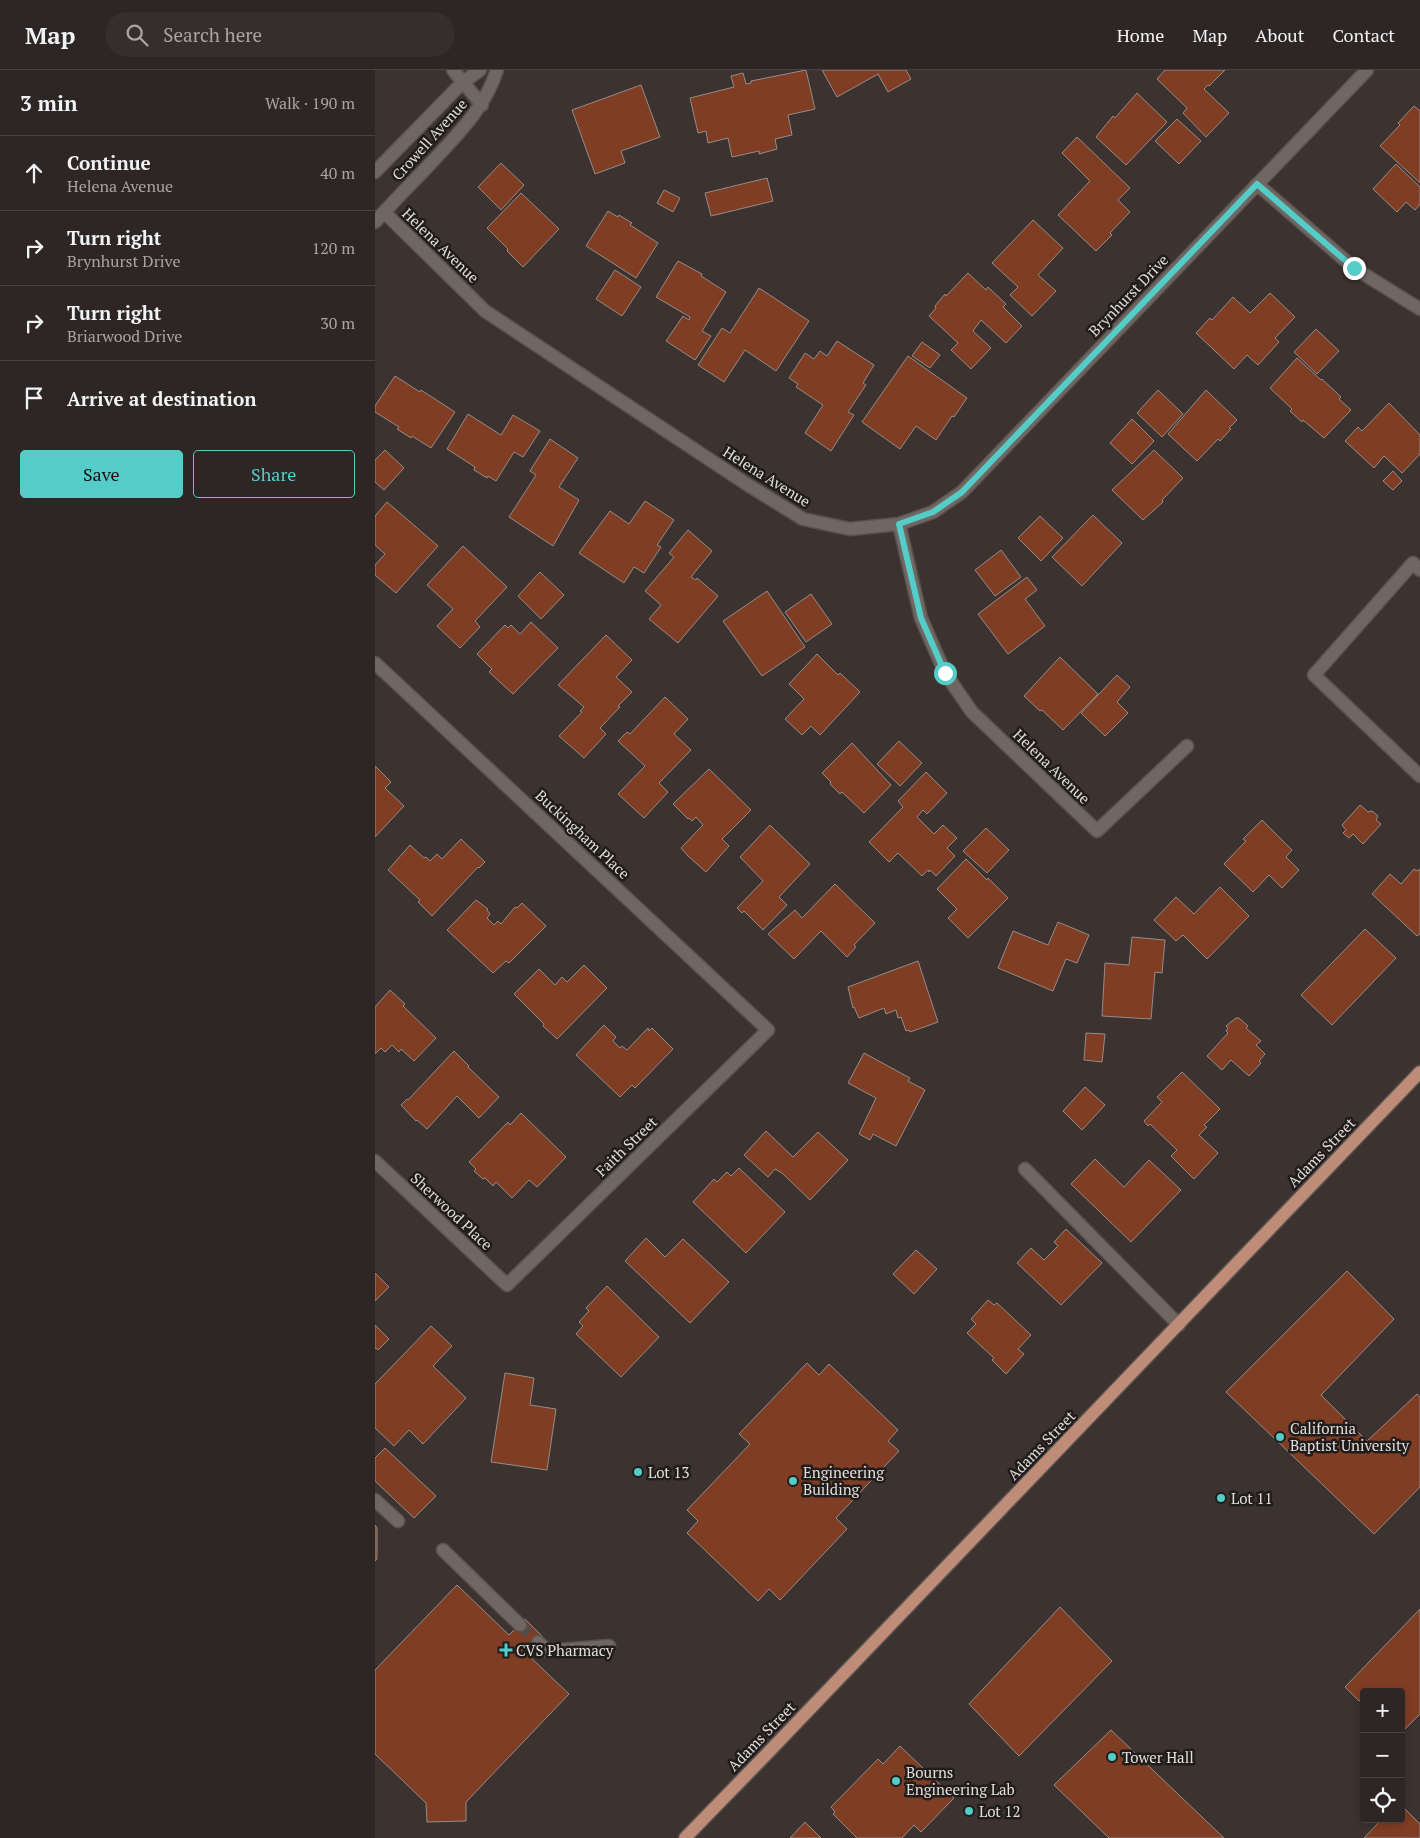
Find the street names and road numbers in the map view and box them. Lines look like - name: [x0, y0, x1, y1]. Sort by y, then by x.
- street label: Crowell Avenue: [387, 94, 471, 184]
- street label: Helena Avenue: [398, 203, 484, 287]
- street label: Brynhurst Drive: [1084, 250, 1172, 340]
- street label: Helena Avenue: [720, 441, 814, 511]
- street label: Helena Avenue: [1009, 724, 1095, 808]
- street label: Buckingham Place: [532, 785, 634, 883]
- street label: Faith Street: [591, 1111, 661, 1180]
- street label: Adams Street: [1283, 1113, 1359, 1191]
- street label: Sherwood Place: [407, 1168, 497, 1254]
- street label: Adams Street: [1003, 1406, 1079, 1484]
- street label: Adams Street: [723, 1697, 799, 1775]

